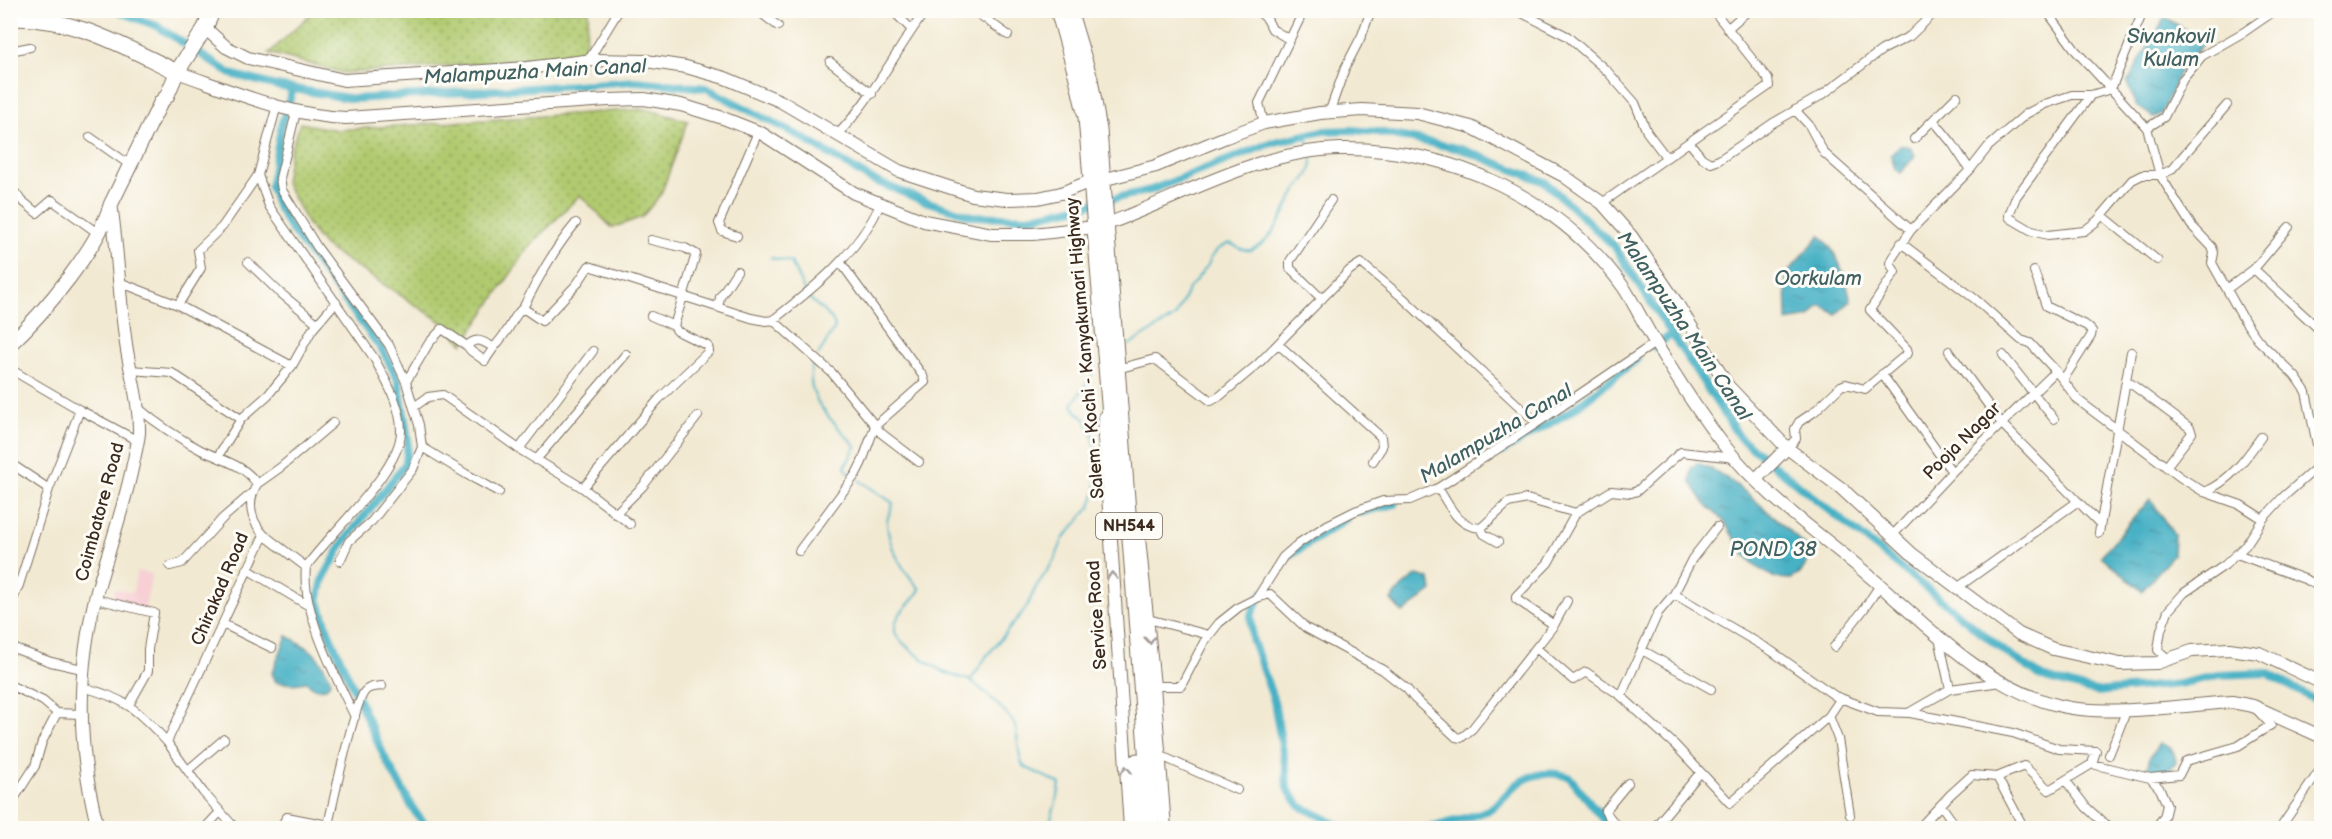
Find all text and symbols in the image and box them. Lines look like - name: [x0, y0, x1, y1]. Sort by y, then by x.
- water label: Sivankovil Kulam: [2127, 25, 2217, 72]
- water label: Malampuzha Main Canal: [423, 54, 648, 90]
- street label: Salem - Kochi - Kanyakumari Highway: [1061, 196, 1109, 500]
- water label: Malampuzha Main Canal: [1612, 227, 1757, 426]
- water label: Oorkulam: [1774, 267, 1862, 291]
- water label: Malampuzha Canal: [1415, 378, 1578, 489]
- street label: Pooja Nagar: [1919, 398, 2005, 484]
- street label: Coimbatore Road: [71, 440, 129, 584]
- road number: NH544: [1096, 513, 1162, 539]
- street label: Chirakad Road: [187, 529, 253, 649]
- water label: POND 38: [1730, 538, 1817, 562]
- street label: Service Road: [1083, 560, 1111, 670]
- one-way arrow: [1105, 571, 1118, 580]
- one-way arrow: [1143, 636, 1156, 645]
- one-way arrow: [1119, 766, 1132, 775]

